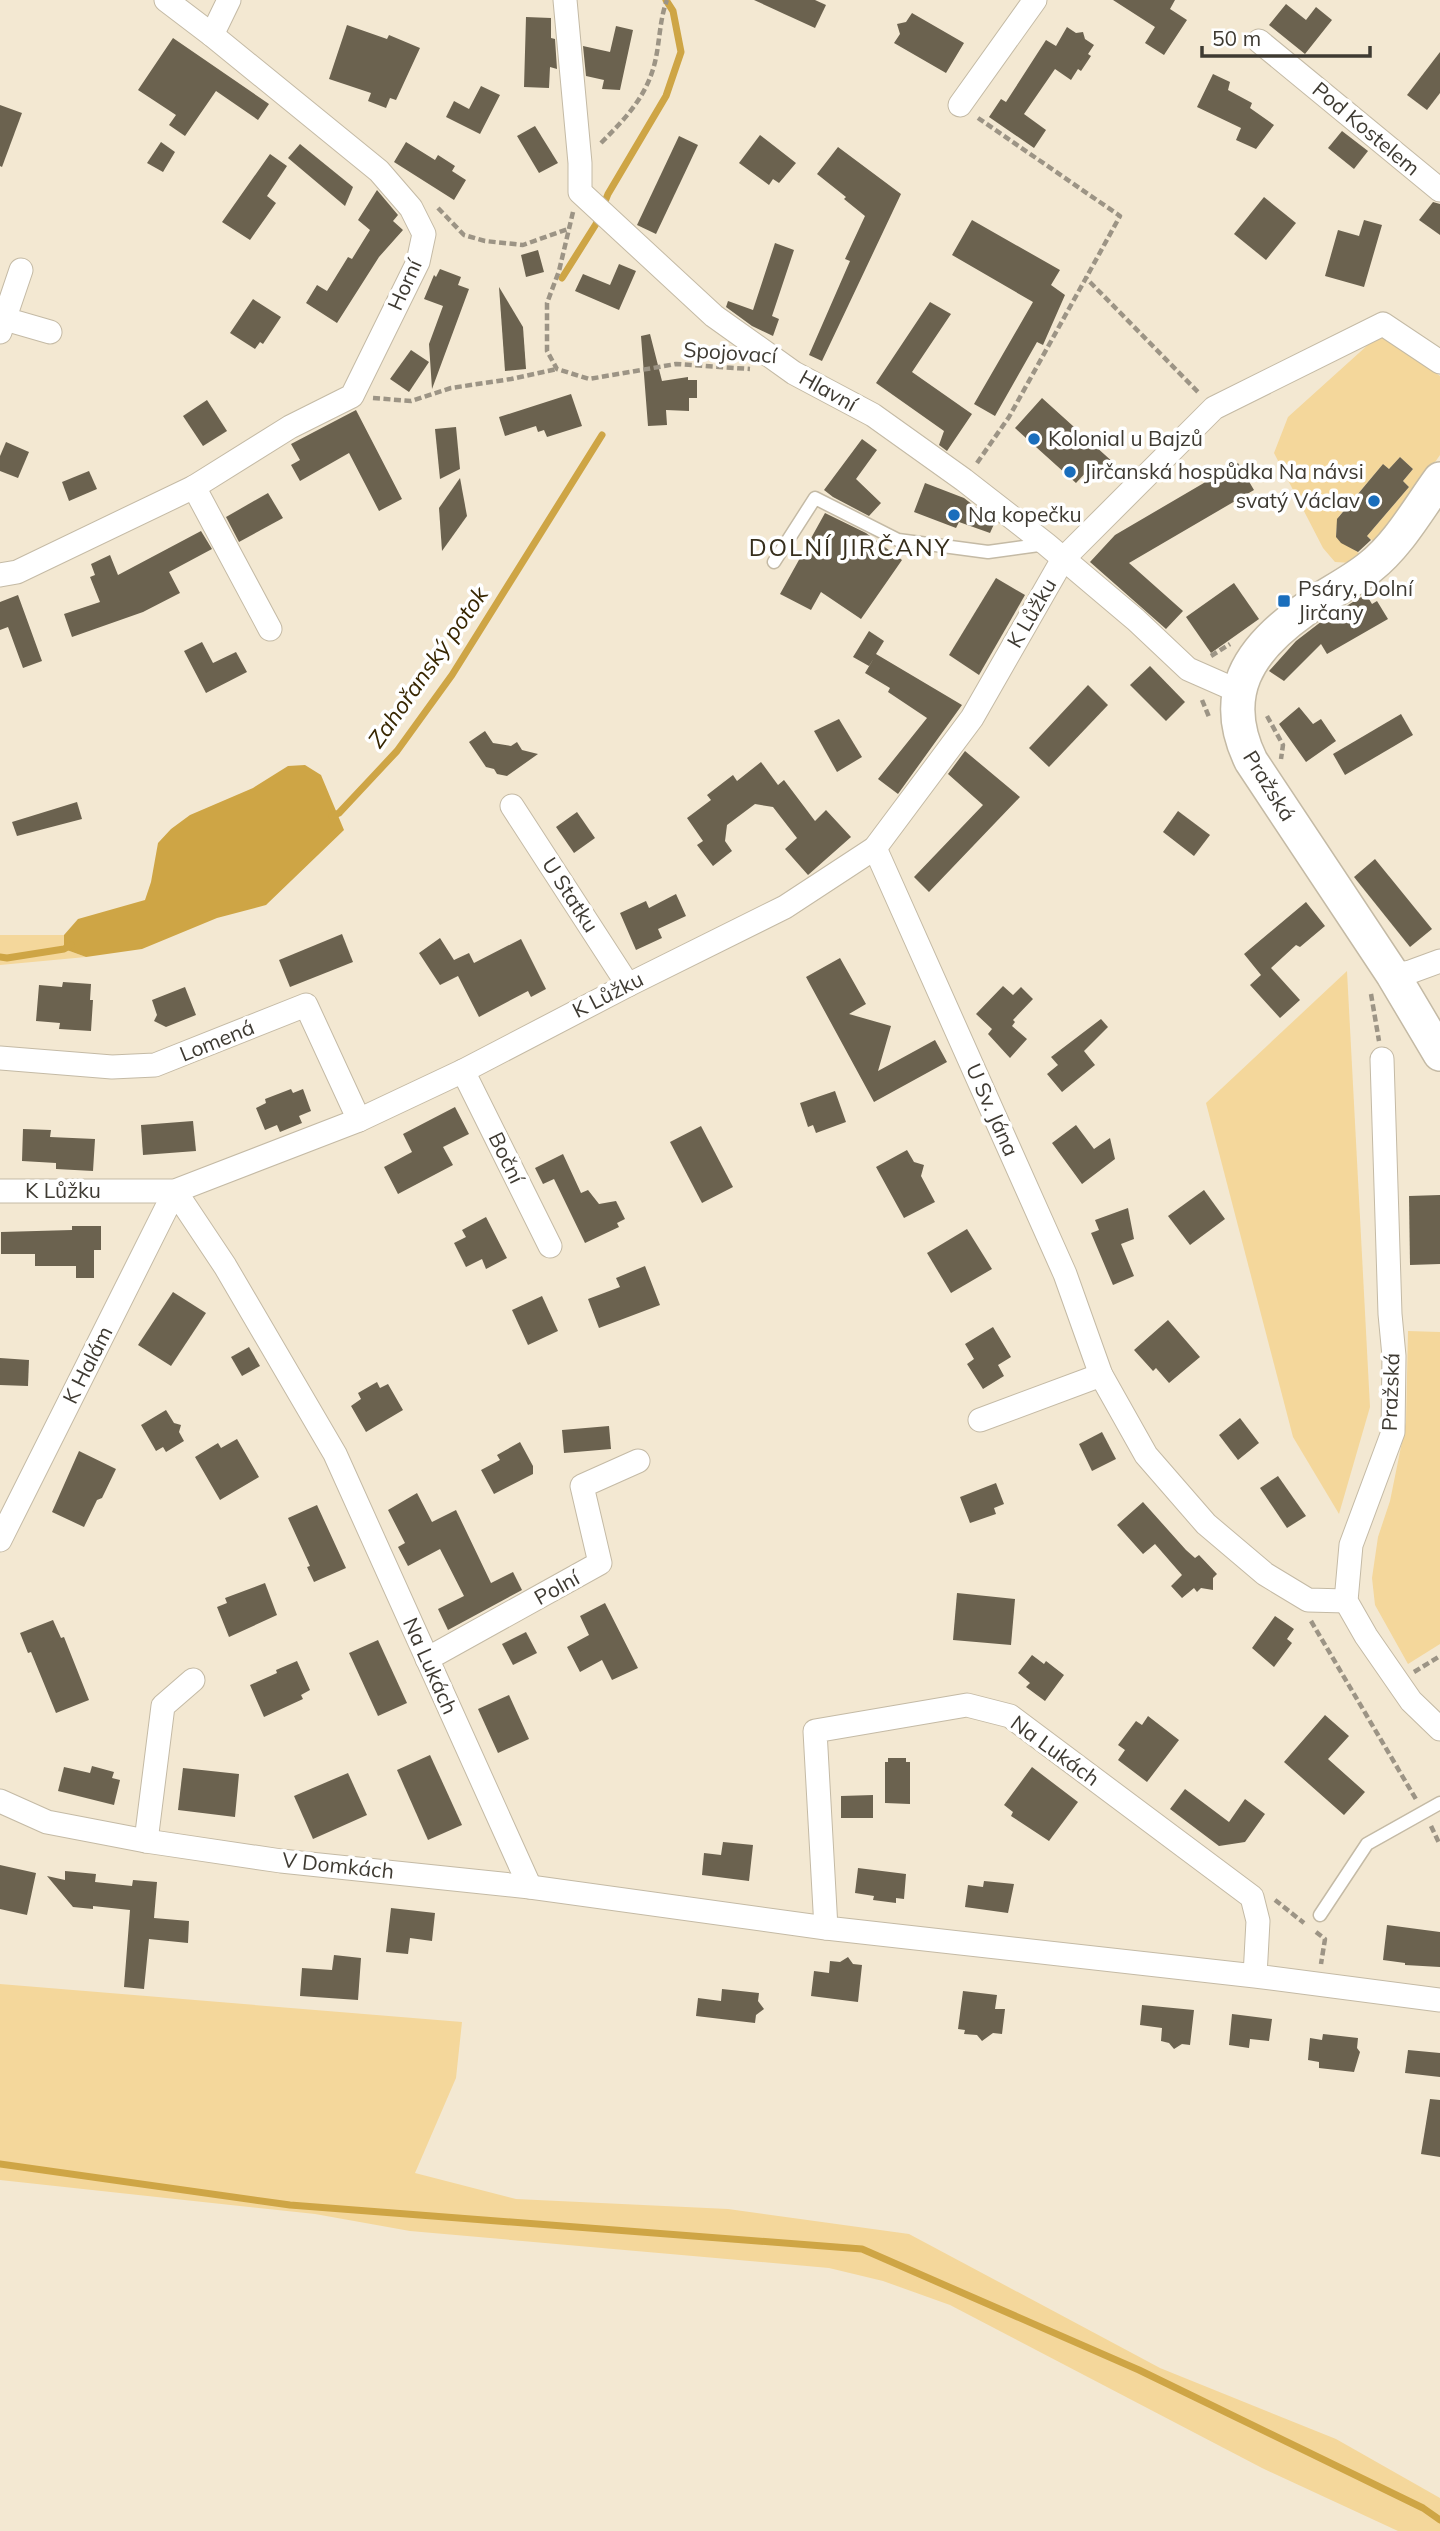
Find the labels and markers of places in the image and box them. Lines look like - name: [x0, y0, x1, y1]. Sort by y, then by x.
- place label: Kolonial u Bajzů: [1048, 425, 1203, 451]
- marker: Kolonial u Bajzů: [1026, 431, 1042, 447]
- place label: Jirčanská hospůdka Na návsi: [1084, 458, 1364, 484]
- marker: Jirčanská hospůdka Na návsi: [1062, 464, 1078, 480]
- place label: svatý Václav: [1236, 487, 1360, 513]
- marker: svatý Václav: [1366, 493, 1382, 509]
- place label: Na kopečku: [968, 501, 1082, 527]
- marker: Na kopečku: [946, 507, 962, 523]
- place label: Psáry, Dolní Jirčany: [1298, 575, 1414, 625]
- marker: Psáry, Dolní Jirčany: [1276, 593, 1292, 609]

